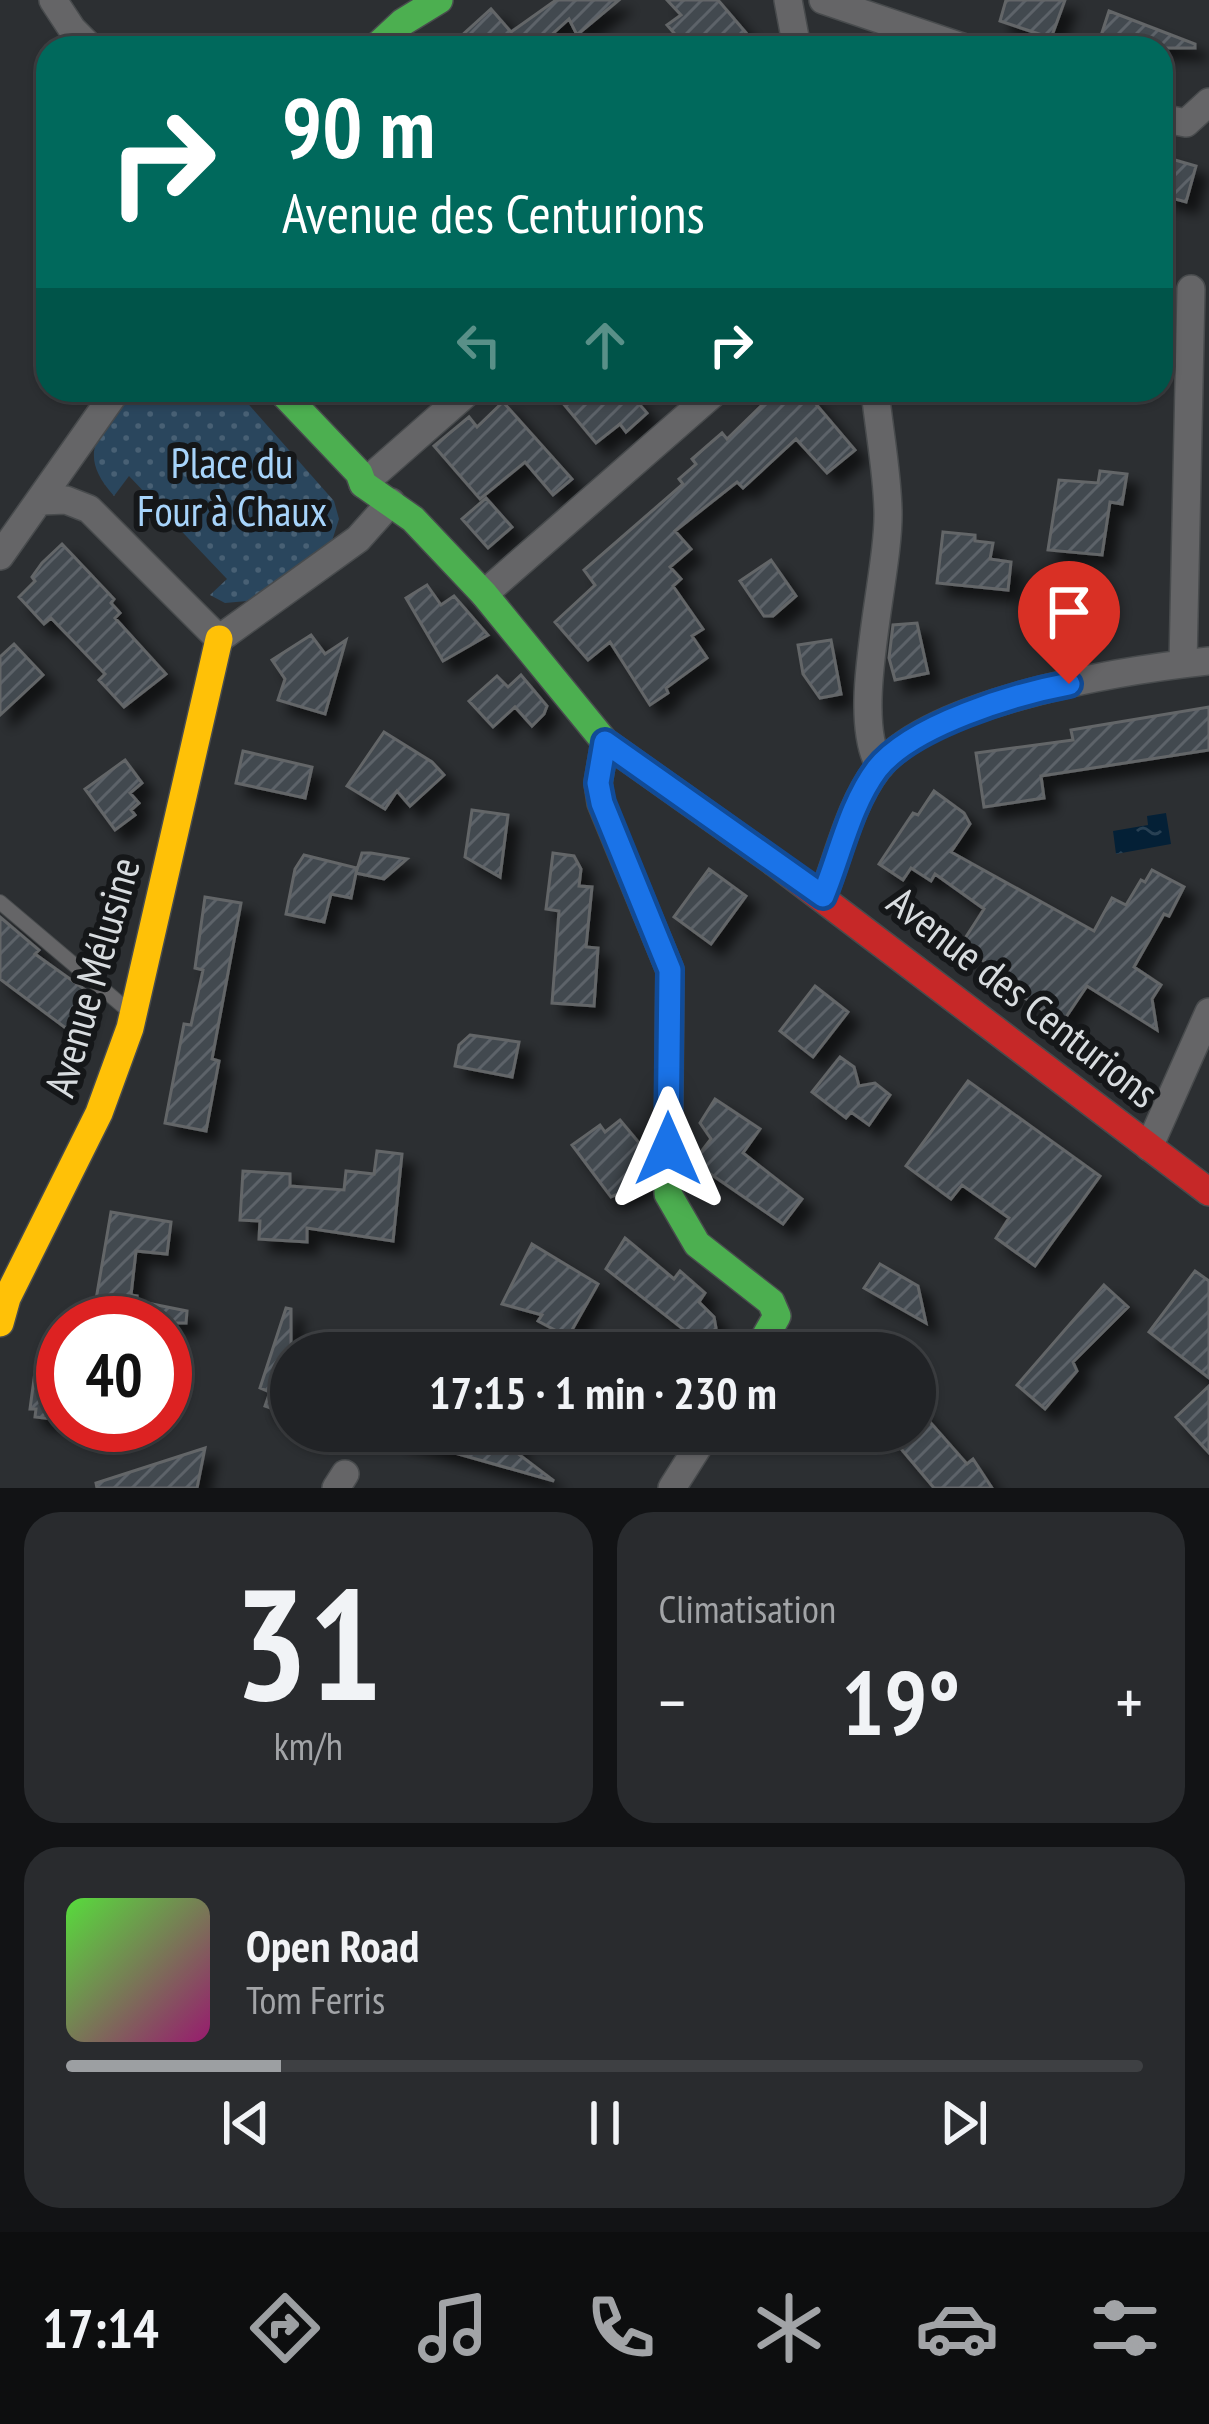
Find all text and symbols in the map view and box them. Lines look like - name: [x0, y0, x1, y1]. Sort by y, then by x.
- text: 90 m: [282, 72, 435, 181]
- icon: right: [84, 84, 240, 240]
- text: Avenue des Centurions: [282, 178, 705, 248]
- icon: left: [446, 312, 512, 378]
- icon: ahead: [572, 312, 638, 378]
- icon: right: [698, 312, 764, 378]
- park label: Place du Four à Chaux: [137, 435, 327, 538]
- pin: [1018, 561, 1120, 684]
- icon: arrive: [1036, 579, 1102, 645]
- street label: Avenue Mélusine: [31, 851, 152, 1103]
- street label: Avenue des Centurions: [877, 874, 1170, 1119]
- position arrow: [605, 1086, 731, 1212]
- speed limit sign: 40: [36, 1296, 192, 1452]
- text: 17:15 · 1 min · 230 m: [429, 1363, 777, 1421]
- text: 31: [234, 1541, 383, 1743]
- text: Climatisation: [659, 1583, 836, 1634]
- text: 19°: [841, 1643, 960, 1760]
- text: −: [659, 1659, 686, 1744]
- text: +: [1116, 1659, 1143, 1744]
- text: km/h: [274, 1720, 343, 1771]
- text: Open Road: [246, 1916, 419, 1974]
- text: Tom Ferris: [246, 1974, 385, 2025]
- icon: previous: [213, 2090, 279, 2156]
- icon: pause: [572, 2090, 638, 2156]
- icon: next: [931, 2090, 997, 2156]
- icon: directions: [243, 2286, 327, 2370]
- icon: music: [411, 2286, 495, 2370]
- icon: phone: [579, 2286, 663, 2370]
- icon: climate: [747, 2286, 831, 2370]
- icon: car: [915, 2286, 999, 2370]
- icon: filters: [1083, 2286, 1167, 2370]
- text: 17:14: [42, 2293, 159, 2363]

